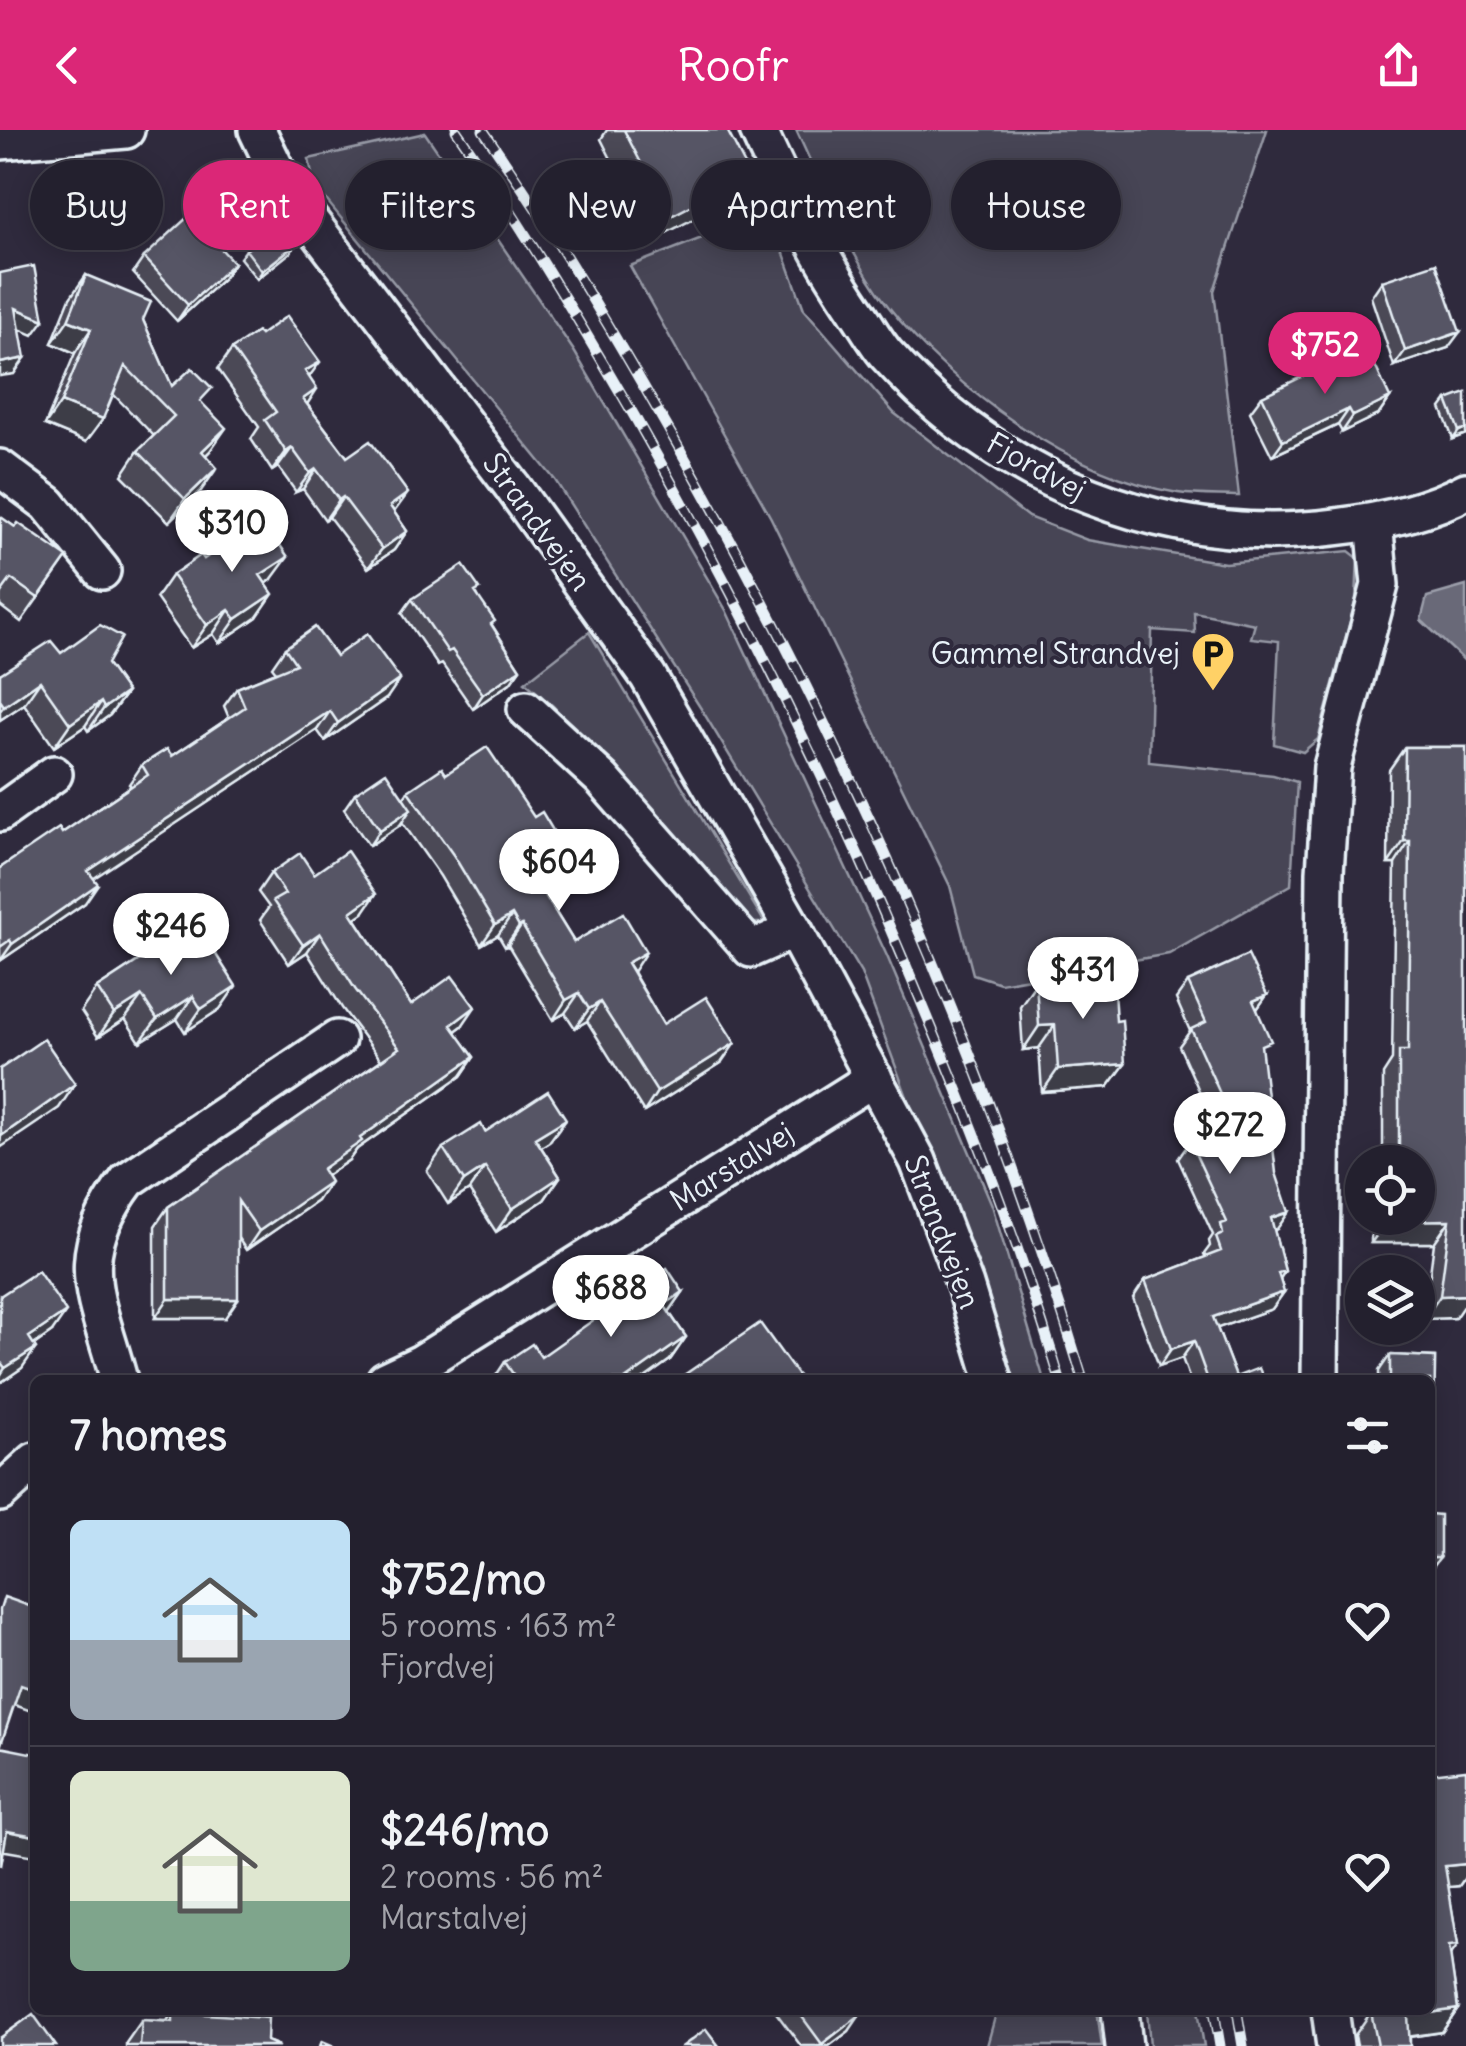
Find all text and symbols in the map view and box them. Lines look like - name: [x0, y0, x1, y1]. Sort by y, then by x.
- text: Roofr: [677, 37, 789, 93]
- icon: back: [40, 38, 95, 93]
- icon: share: [1371, 38, 1426, 93]
- chip: Buy: [30, 160, 163, 250]
- chip: Rent: [183, 160, 325, 250]
- chip: Filters: [345, 160, 511, 250]
- chip: New: [531, 160, 671, 250]
- chip: Apartment: [691, 160, 931, 250]
- chip: House: [951, 160, 1121, 250]
- pin: $752: [1266, 312, 1384, 397]
- text: $752: [1290, 324, 1360, 365]
- street label: Fjordvej: [980, 423, 1093, 509]
- street label: Strandvejen: [475, 445, 601, 598]
- pin: $310: [173, 490, 291, 575]
- text: $310: [197, 502, 267, 543]
- parking icon: Gammel Strandvej: [1190, 631, 1236, 692]
- place label: Gammel Strandvej: [931, 634, 1180, 672]
- pin: $604: [500, 829, 618, 914]
- text: $604: [521, 841, 597, 882]
- pin: $246: [112, 893, 230, 978]
- text: $246: [135, 905, 207, 946]
- pin: $431: [1024, 937, 1142, 1022]
- text: $431: [1050, 949, 1116, 990]
- pin: $272: [1171, 1092, 1289, 1177]
- text: $272: [1196, 1104, 1264, 1145]
- street label: Marstalvej: [663, 1113, 800, 1219]
- map controls: [1345, 1145, 1435, 1345]
- button: locate: [1345, 1145, 1435, 1235]
- street label: Strandvejen: [896, 1150, 990, 1314]
- pin: $688: [552, 1255, 670, 1340]
- button: layers: [1345, 1255, 1435, 1345]
- text: $688: [574, 1267, 648, 1308]
- icon: filters: [1340, 1408, 1395, 1463]
- text: 7 homes: [70, 1409, 227, 1461]
- text: $752/mo: [380, 1553, 546, 1605]
- icon: home: [150, 1560, 270, 1680]
- icon: heart: [1340, 1593, 1395, 1648]
- text: 5 rooms · 163 m²: [380, 1605, 617, 1646]
- text: Fjordvej: [380, 1646, 495, 1687]
- text: $246/mo: [380, 1804, 549, 1856]
- icon: home: [150, 1811, 270, 1931]
- icon: heart: [1340, 1844, 1395, 1899]
- text: 2 rooms · 56 m²: [380, 1856, 603, 1897]
- text: Marstalvej: [380, 1897, 528, 1938]

